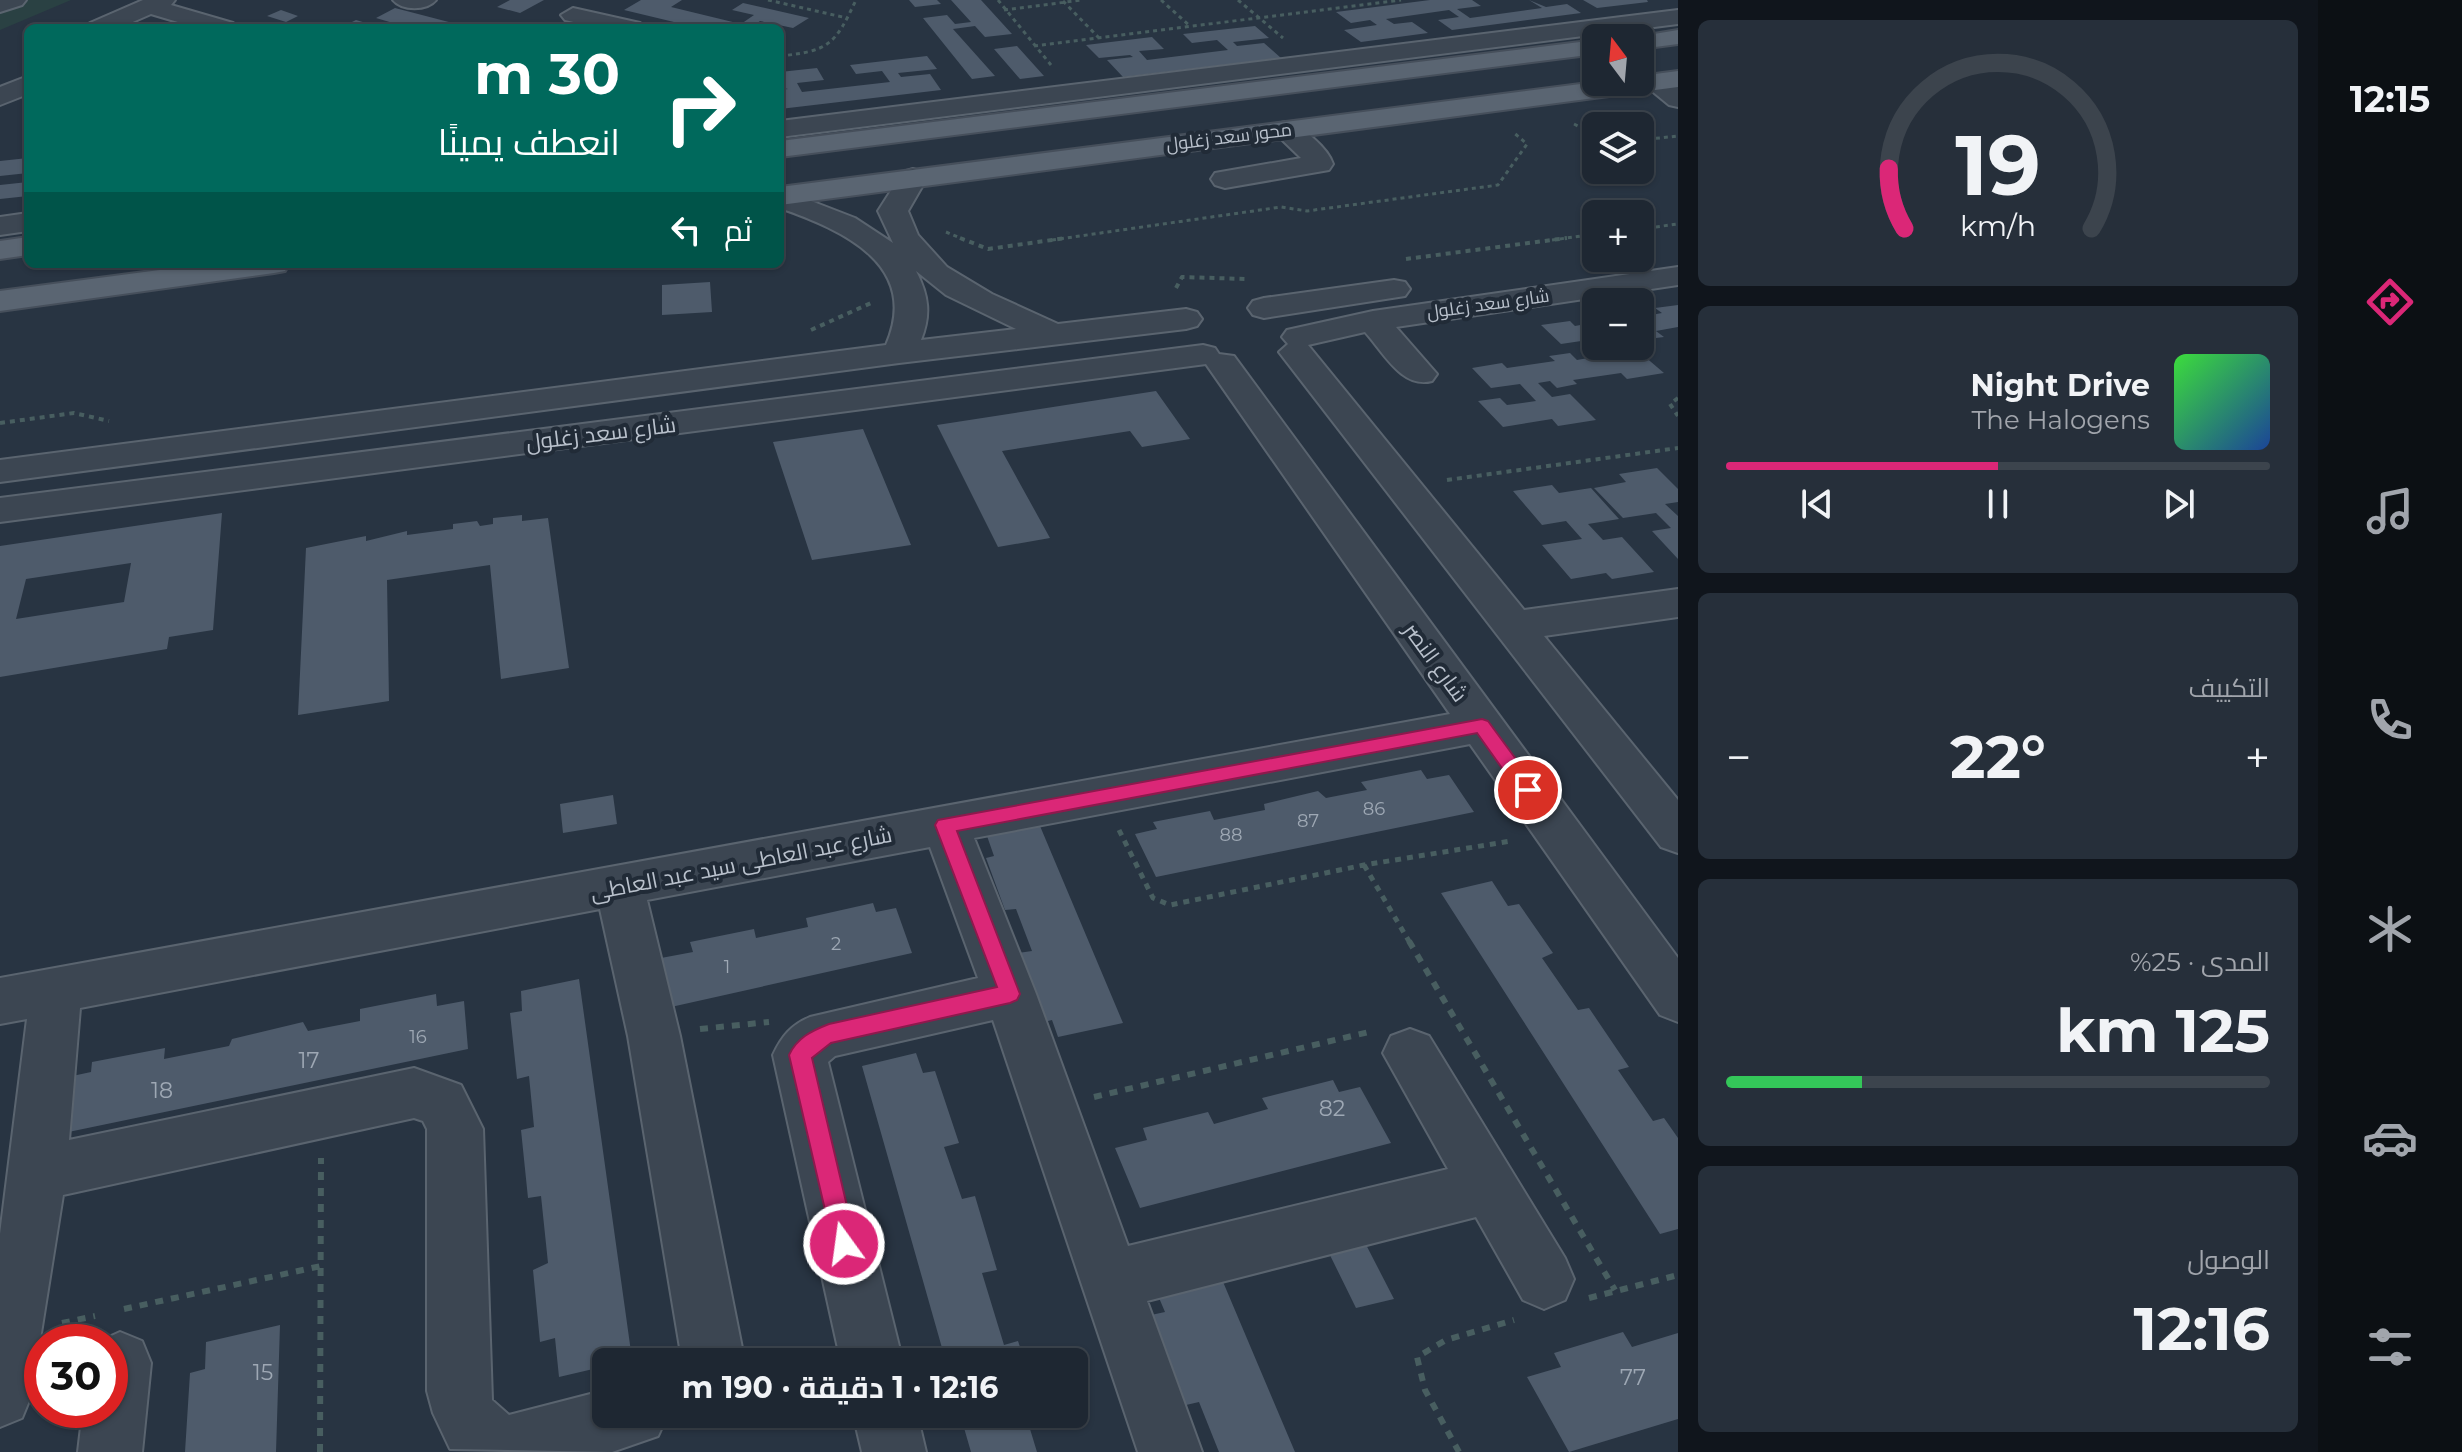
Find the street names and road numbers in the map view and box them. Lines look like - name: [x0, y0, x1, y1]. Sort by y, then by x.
- street label: محور سعد زغلول: [1165, 118, 1293, 156]
- street label: شارع سعد زغلول: [1425, 285, 1551, 324]
- street label: شارع سعد زغلول: [524, 411, 678, 457]
- street label: شارع النصر: [1396, 616, 1473, 708]
- street label: شارع عبد العاطى سيد عبد العاطى: [588, 821, 894, 907]

